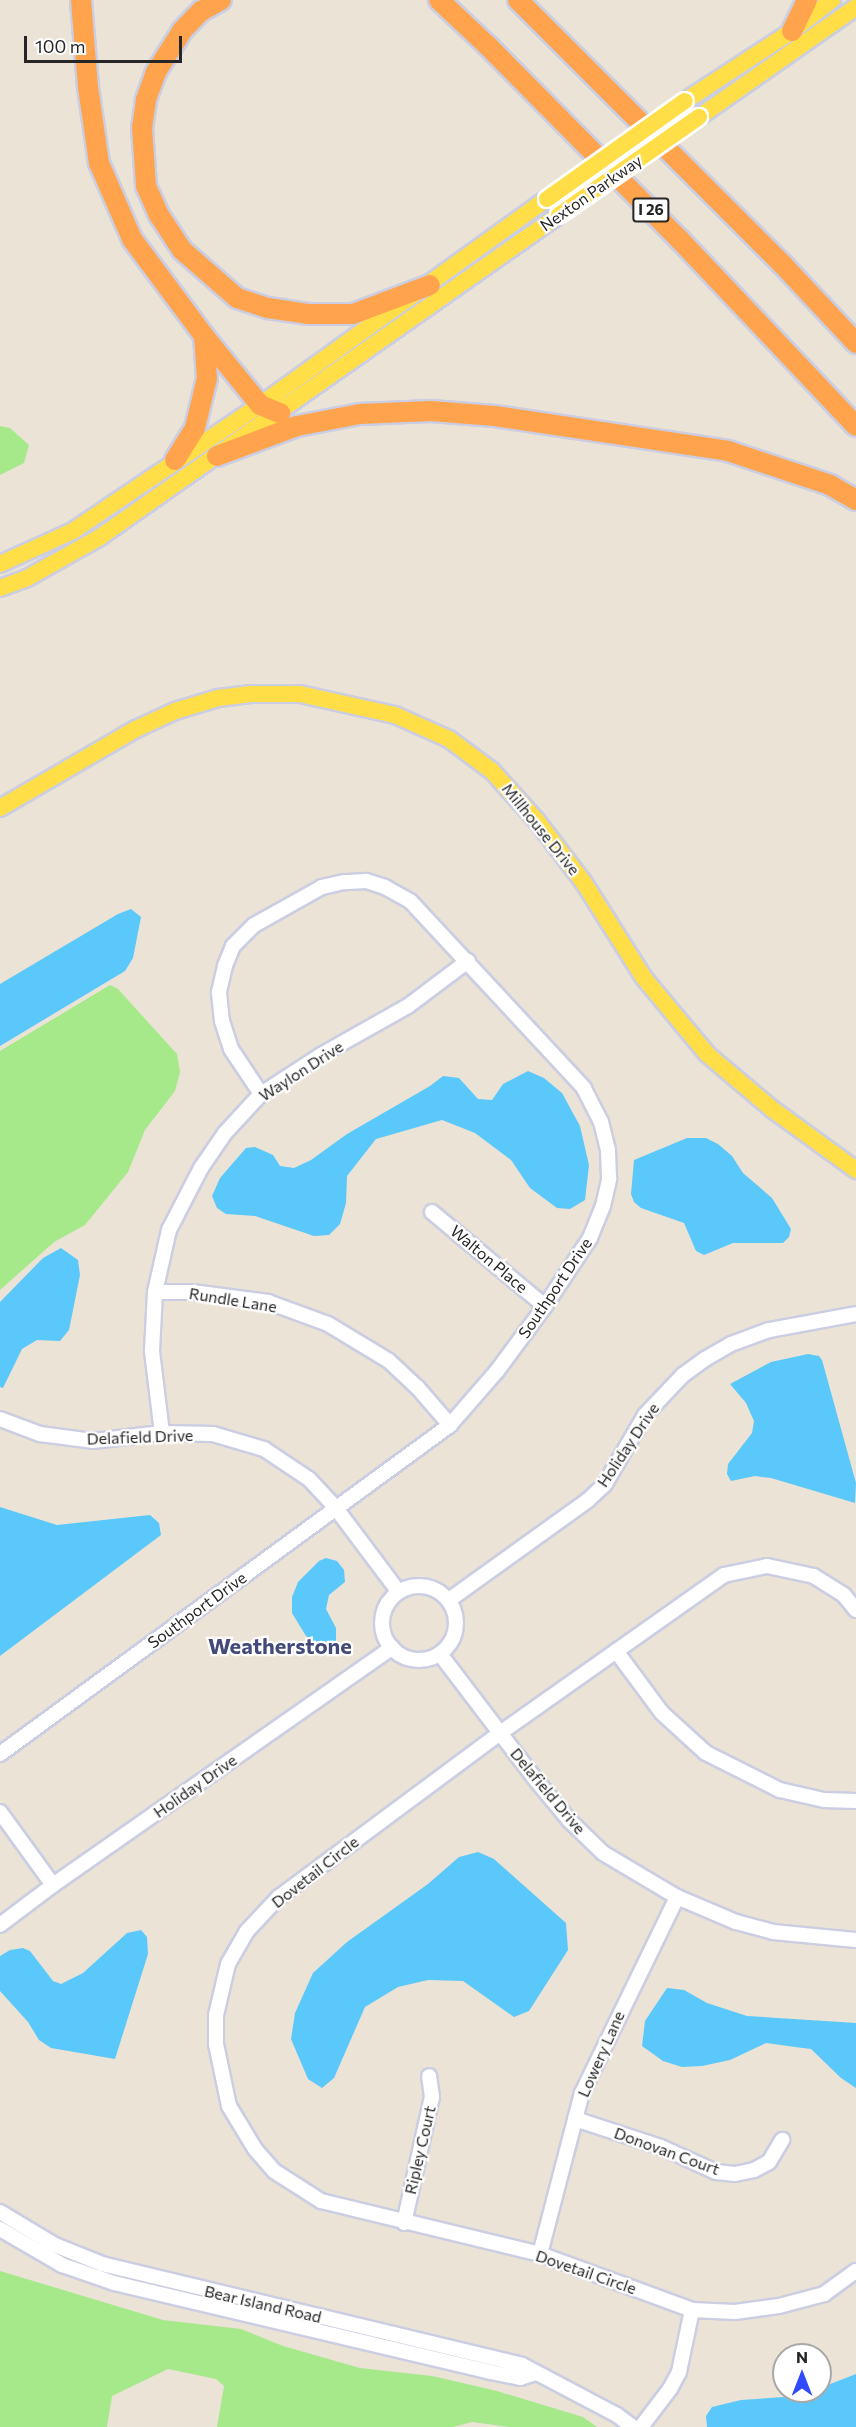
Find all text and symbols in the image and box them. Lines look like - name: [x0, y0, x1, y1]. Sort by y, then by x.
- scale bar: [27, 24, 184, 62]
- text: 100 m: [35, 35, 85, 57]
- street label: Nexton Parkway: [536, 151, 646, 235]
- road number: I 26: [632, 198, 670, 222]
- street label: Millhouse Drive: [498, 779, 584, 879]
- street label: Waylon Drive: [255, 1037, 347, 1105]
- street label: Walton Place: [446, 1221, 532, 1297]
- street label: Southport Drive: [514, 1234, 596, 1342]
- street label: Rundle Lane: [188, 1284, 278, 1316]
- street label: Holiday Drive: [593, 1399, 663, 1491]
- street label: Delafield Drive: [86, 1426, 194, 1448]
- street label: Southport Drive: [144, 1568, 250, 1652]
- district label: Weatherstone: [208, 1633, 352, 1659]
- street label: Delafield Drive: [506, 1744, 590, 1838]
- street label: Holiday Drive: [150, 1750, 240, 1822]
- street label: Dovetail Circle: [268, 1832, 362, 1912]
- street label: Lowery Lane: [573, 2008, 629, 2100]
- street label: Ripley Court: [400, 2104, 440, 2196]
- street label: Donovan Court: [612, 2123, 722, 2179]
- street label: Dovetail Circle: [533, 2246, 639, 2298]
- street label: Bear Island Road: [203, 2281, 323, 2327]
- north arrow: [772, 2343, 832, 2403]
- text: N: [796, 2347, 808, 2366]

